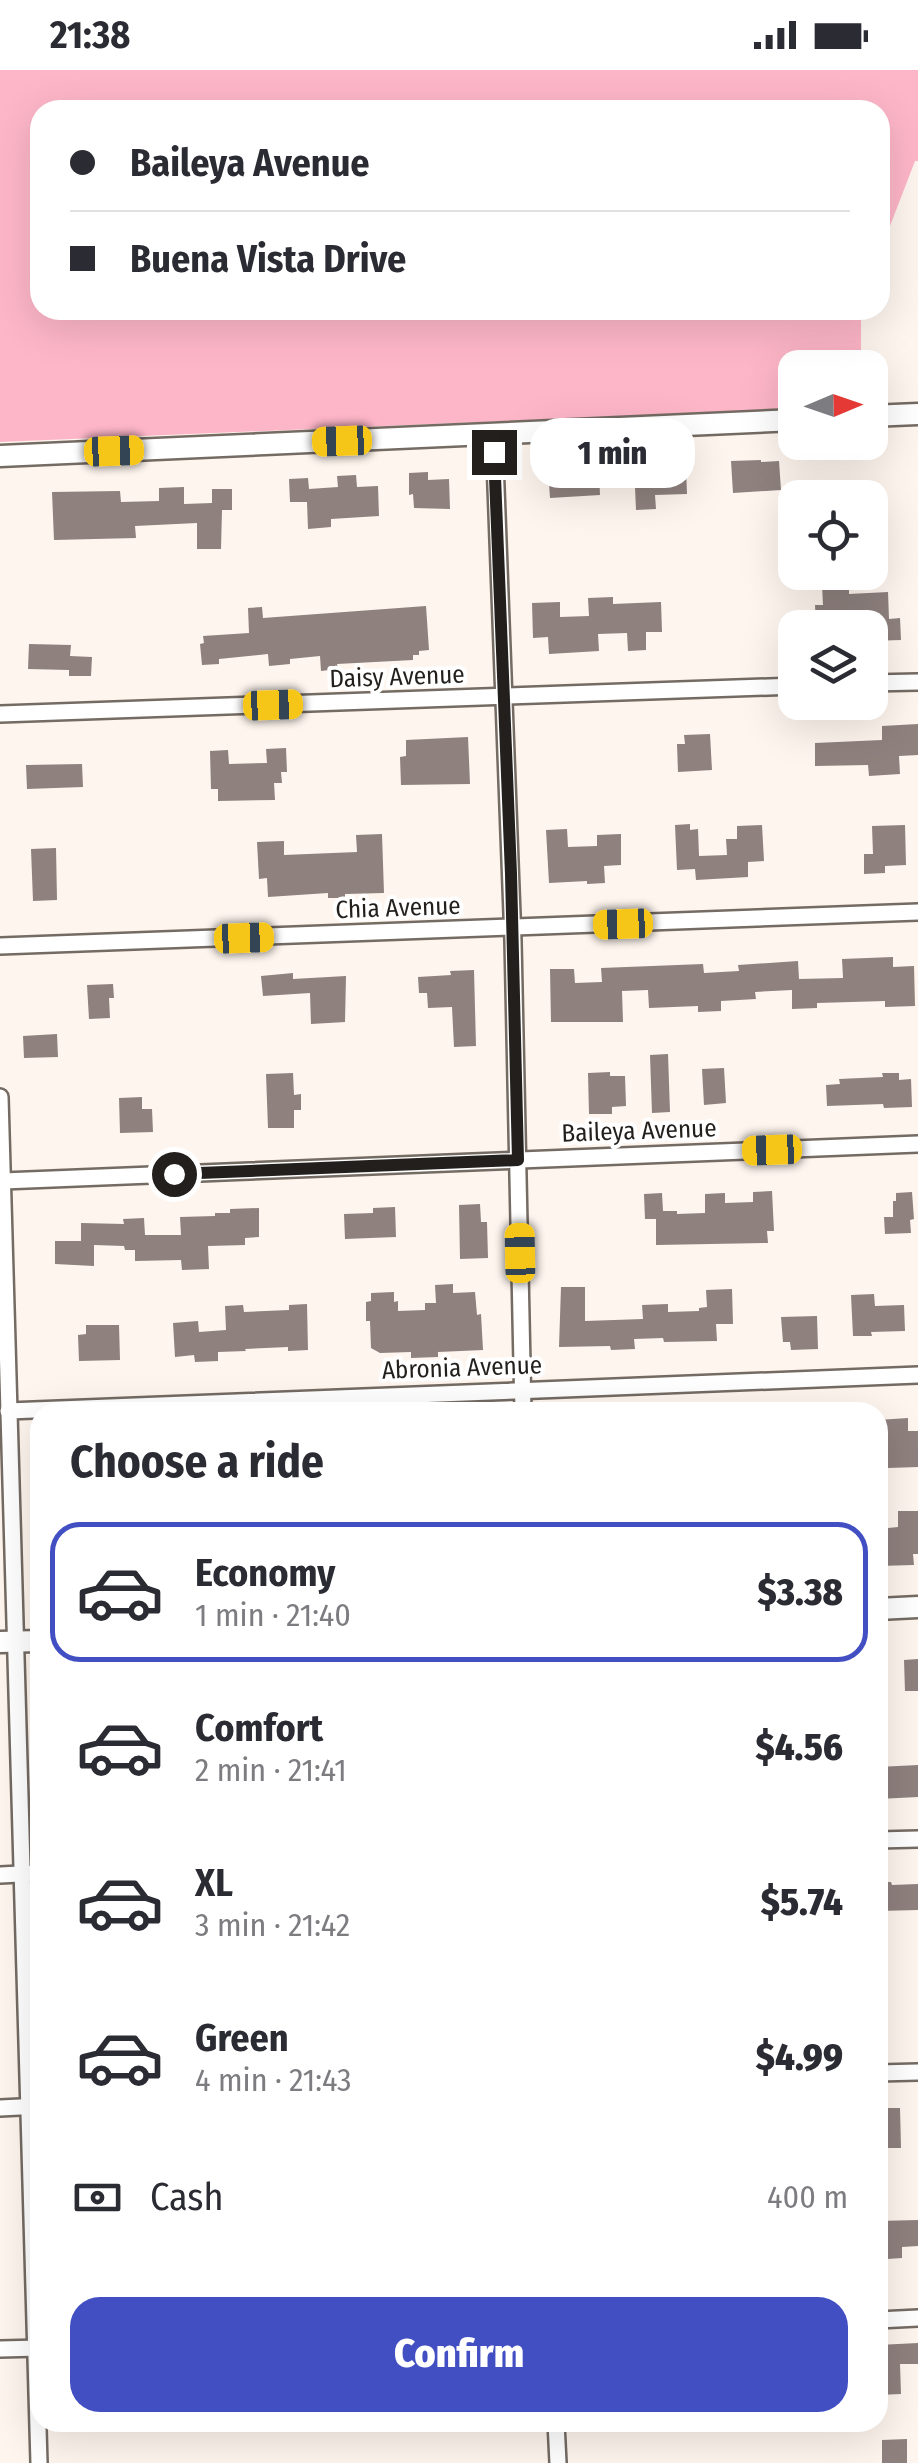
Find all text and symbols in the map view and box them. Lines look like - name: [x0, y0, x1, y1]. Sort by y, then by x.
- text: 21:38: [50, 12, 130, 58]
- text: Baileya Avenue: [130, 140, 370, 186]
- text: Buena Vista Drive: [130, 236, 406, 282]
- north arrow: [778, 350, 888, 460]
- map controls: [778, 350, 888, 720]
- callout: 1 min: [529, 417, 694, 487]
- car: [311, 425, 373, 457]
- route end: [472, 430, 517, 475]
- text: 1 min: [578, 434, 647, 472]
- car: [83, 435, 145, 467]
- button: locate: [778, 480, 888, 590]
- button: layers: [778, 610, 888, 720]
- street label: Daisy Avenue: [329, 660, 465, 694]
- car: [242, 689, 304, 721]
- street label: Chia Avenue: [335, 891, 461, 925]
- car: [592, 908, 654, 940]
- car: [213, 922, 275, 954]
- street label: Baileya Avenue: [561, 1113, 717, 1149]
- car: [741, 1134, 803, 1166]
- route start: [152, 1152, 197, 1197]
- car: [504, 1223, 536, 1283]
- street label: Abronia Avenue: [381, 1350, 543, 1386]
- text: Choose a ride: [70, 1435, 324, 1489]
- icon: car: [75, 1547, 165, 1637]
- text: Economy: [195, 1550, 335, 1596]
- text: $3.38: [757, 1569, 843, 1615]
- text: 1 min · 21:40: [195, 1596, 351, 1634]
- icon: car: [75, 1702, 165, 1792]
- text: Comfort: [195, 1705, 323, 1751]
- text: $4.56: [756, 1724, 843, 1770]
- text: 2 min · 21:41: [195, 1751, 347, 1789]
- icon: car: [75, 1857, 165, 1947]
- text: XL: [195, 1860, 233, 1906]
- text: $5.74: [761, 1879, 843, 1925]
- text: 3 min · 21:42: [195, 1906, 350, 1944]
- icon: car: [75, 2012, 165, 2102]
- text: Green: [195, 2015, 289, 2061]
- text: $4.99: [756, 2034, 843, 2080]
- text: 4 min · 21:43: [195, 2061, 351, 2099]
- icon: cash: [70, 2170, 125, 2225]
- text: Cash: [150, 2174, 224, 2220]
- text: 400 m: [767, 2178, 848, 2216]
- button: Confirm: [70, 2297, 848, 2412]

